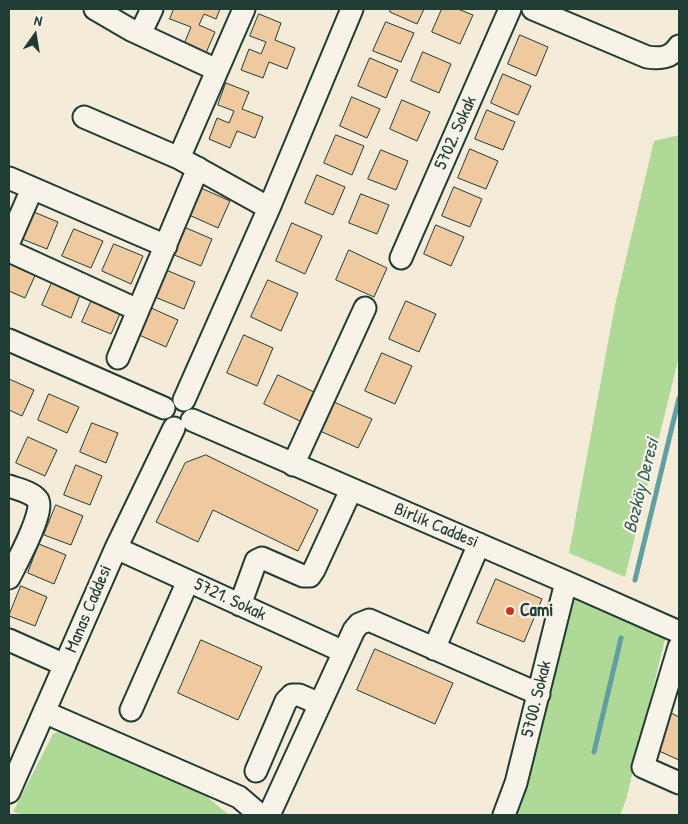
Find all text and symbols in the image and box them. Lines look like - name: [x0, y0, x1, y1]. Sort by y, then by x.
- north arrow: [10, 10, 60, 60]
- text: N: [33, 10, 44, 30]
- street label: 5702. Sokak: [430, 93, 482, 173]
- water label: Bozköy Deresi: [619, 436, 665, 536]
- street label: Birlik Caddesi: [391, 499, 481, 553]
- street label: Manas Caddesi: [61, 562, 117, 656]
- street label: 5721. Sokak: [191, 574, 269, 626]
- place label: Cami: [520, 600, 553, 622]
- marker: Cami: [504, 605, 516, 617]
- street label: 5700. Sokak: [517, 658, 557, 740]

